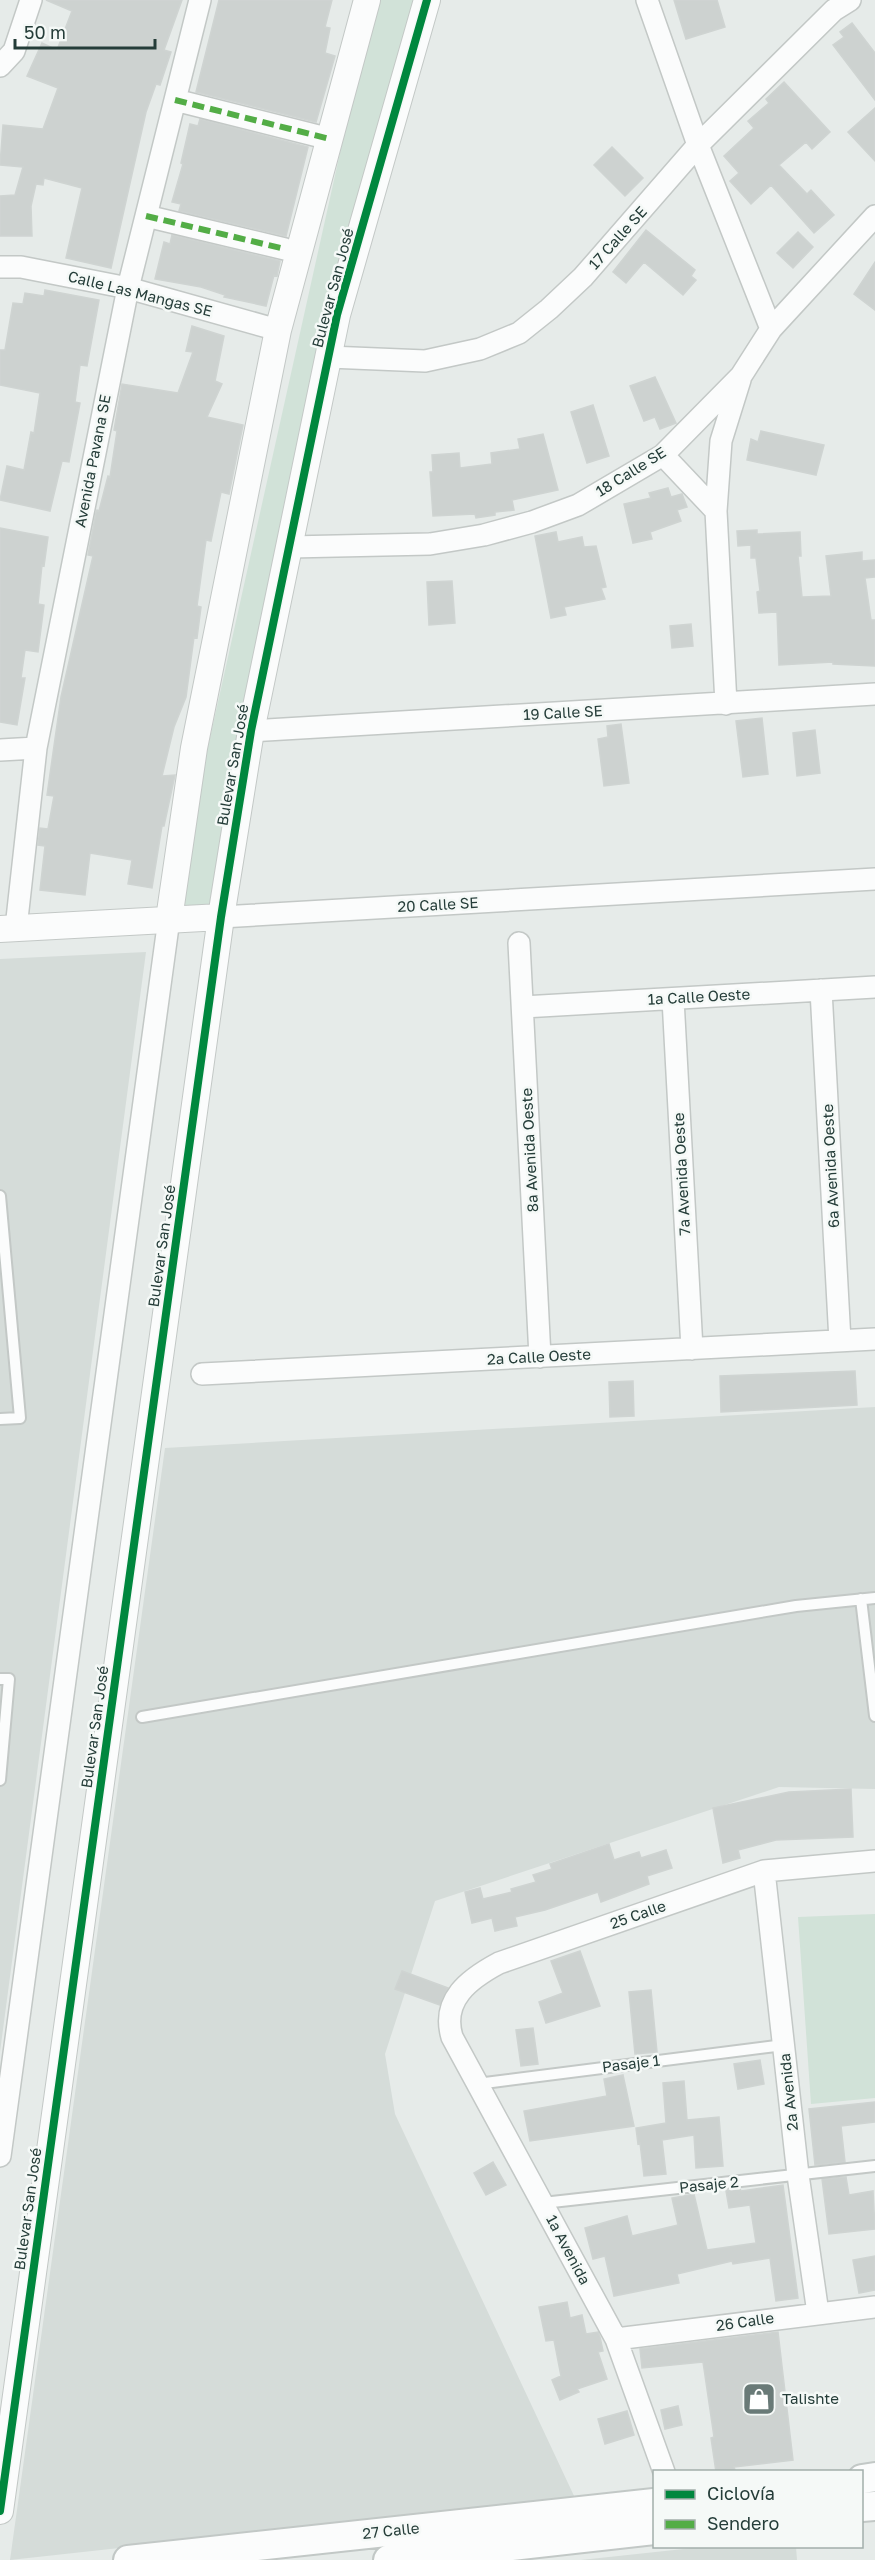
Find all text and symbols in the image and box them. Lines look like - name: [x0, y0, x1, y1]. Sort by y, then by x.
- scale bar: [15, 12, 154, 50]
- text: 50 m: [24, 21, 66, 43]
- street label: 17 Calle SE: [584, 202, 650, 272]
- street label: Bulevar San José: [307, 226, 357, 350]
- street label: Calle Las Mangas SE: [66, 266, 214, 320]
- street label: Avenida Pavana SE: [70, 393, 114, 529]
- street label: 18 Calle SE: [592, 442, 669, 500]
- street label: 19 Calle SE: [523, 701, 603, 723]
- street label: Bulevar San José: [212, 702, 252, 827]
- street label: 20 Calle SE: [397, 893, 479, 915]
- street label: 1a Calle Oeste: [647, 984, 751, 1008]
- street label: 8a Avenida Oeste: [517, 1087, 541, 1213]
- street label: 6a Avenida Oeste: [818, 1103, 842, 1229]
- street label: 7a Avenida Oeste: [669, 1112, 693, 1236]
- street label: Bulevar San José: [144, 1183, 179, 1308]
- street label: 2a Calle Oeste: [487, 1344, 592, 1368]
- street label: Bulevar San José: [77, 1664, 112, 1789]
- street label: 25 Calle: [607, 1896, 668, 1932]
- street label: Pasaje 1: [601, 2051, 661, 2075]
- street label: 2a Avenida: [775, 2052, 801, 2132]
- street label: Bulevar San José: [10, 2146, 45, 2271]
- street label: Pasaje 2: [678, 2172, 740, 2196]
- street label: 1a Avenida: [543, 2212, 595, 2287]
- street label: 26 Calle: [715, 2308, 775, 2334]
- shop icon: Talishte: [741, 2381, 777, 2417]
- place label: Talishte: [782, 2389, 839, 2407]
- legend: [653, 2470, 863, 2548]
- text: Ciclovía: [707, 2482, 775, 2504]
- text: Sendero: [707, 2512, 779, 2534]
- street label: 27 Calle: [361, 2518, 421, 2542]

